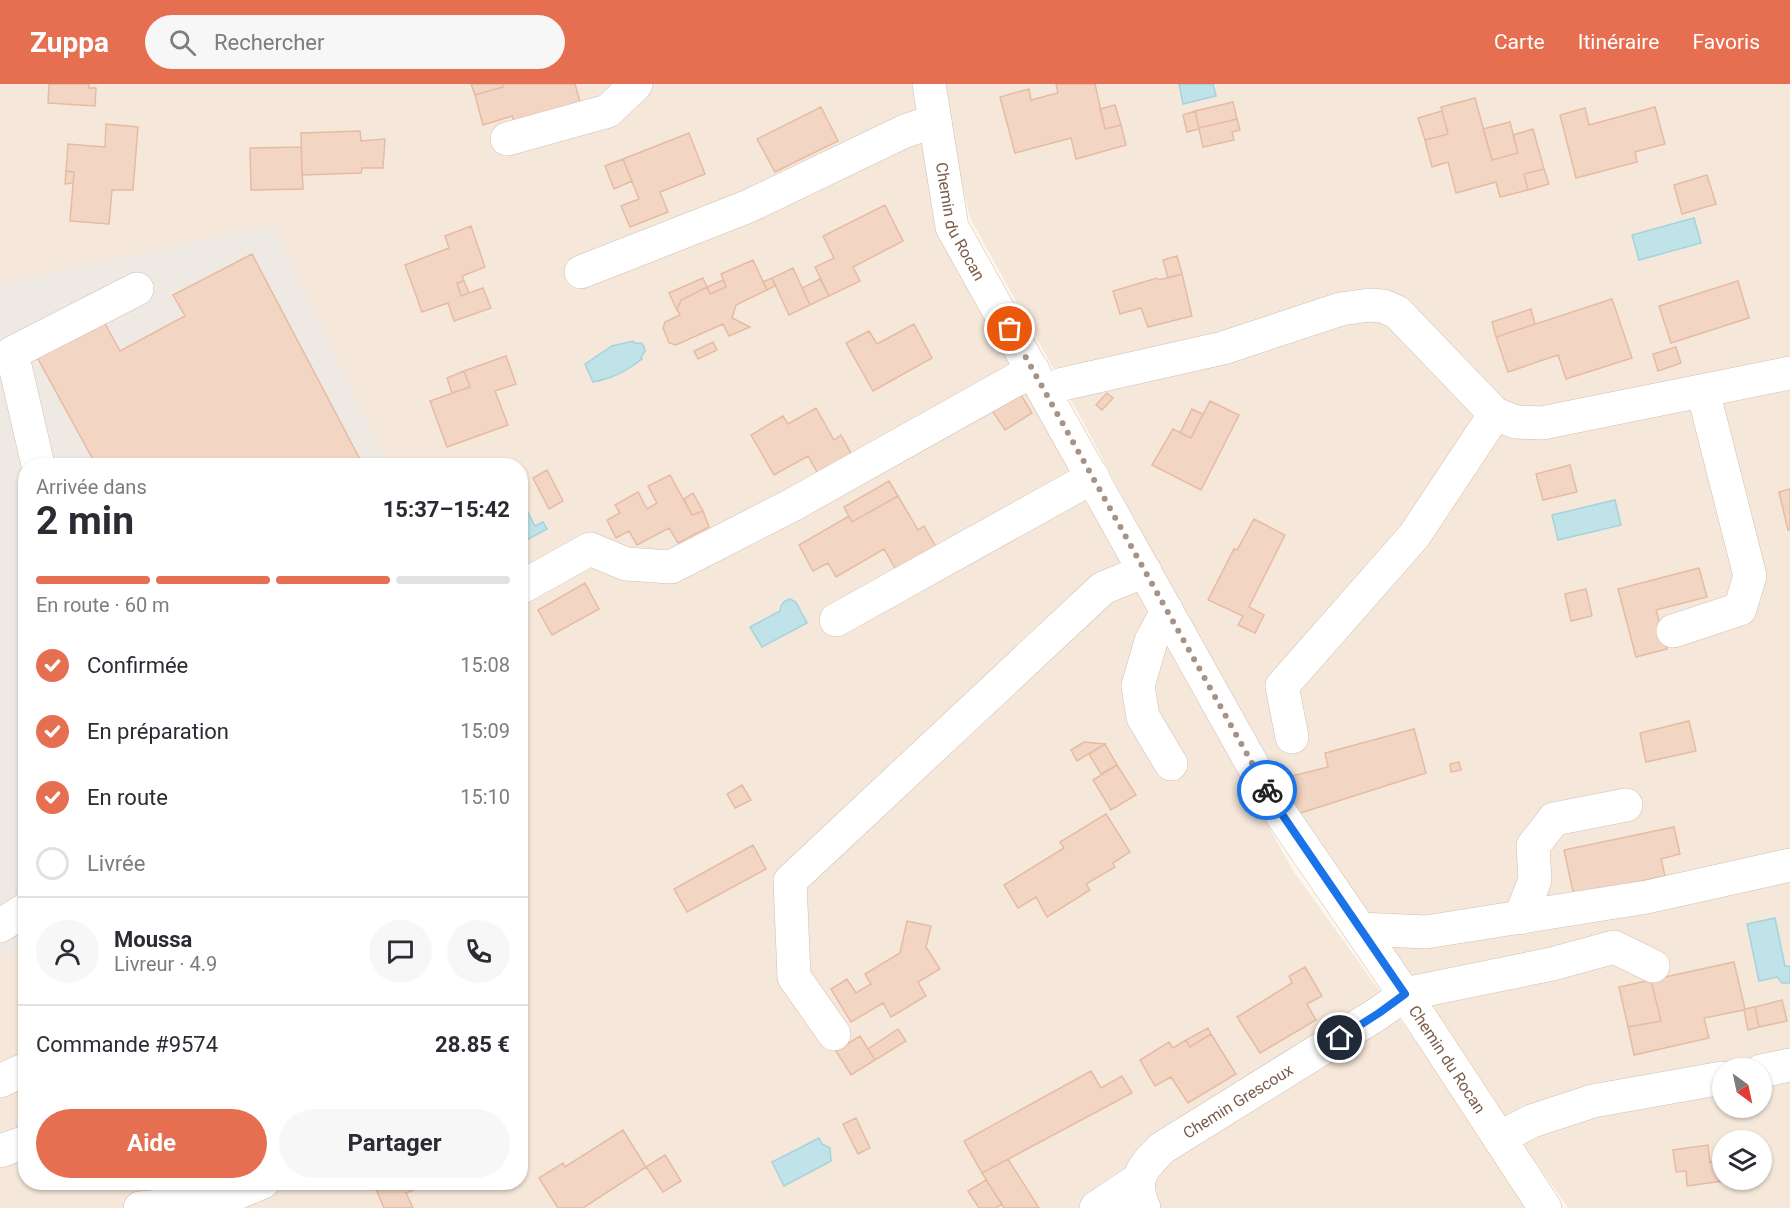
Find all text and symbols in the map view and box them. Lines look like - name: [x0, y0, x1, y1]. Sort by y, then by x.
- search box: [145, 15, 565, 69]
- text: Zuppa: [30, 26, 109, 59]
- icon: search: [166, 26, 199, 59]
- text: Rechercher: [214, 30, 324, 55]
- text: Carte: [1494, 30, 1545, 54]
- text: Itinéraire: [1578, 30, 1659, 54]
- text: Favoris: [1692, 30, 1760, 54]
- street label: Chemin du Rocan: [932, 161, 989, 284]
- pin: [984, 303, 1035, 354]
- icon: bag: [993, 312, 1026, 345]
- text: Arrivée dans: [36, 475, 147, 499]
- text: 15:37–15:42: [383, 497, 510, 522]
- text: 2 min: [36, 498, 134, 544]
- text: En route · 60 m: [36, 593, 170, 617]
- icon: check: [36, 649, 69, 682]
- text: Confirmée: [87, 653, 188, 678]
- text: 15:08: [460, 653, 510, 677]
- icon: check: [36, 715, 69, 748]
- text: En préparation: [87, 719, 229, 744]
- text: 15:09: [460, 719, 510, 743]
- courier: [1237, 760, 1297, 820]
- icon: bike: [1251, 774, 1284, 807]
- icon: check: [36, 781, 69, 814]
- text: En route: [87, 785, 168, 810]
- text: 15:10: [460, 785, 510, 809]
- text: Livrée: [87, 851, 145, 876]
- button: person: [36, 920, 99, 983]
- button: chat: [369, 920, 432, 983]
- button: phone: [447, 920, 510, 983]
- text: Moussa: [114, 927, 192, 952]
- text: Livreur · 4.9: [114, 952, 217, 976]
- street label: Chemin du Rocan: [1405, 1001, 1490, 1117]
- pin: [1314, 1012, 1365, 1063]
- icon: home: [1323, 1021, 1356, 1054]
- text: Commande #9574: [36, 1032, 218, 1057]
- text: 28.85 €: [435, 1032, 510, 1057]
- north arrow: [1712, 1058, 1772, 1118]
- map controls: [1712, 1058, 1772, 1190]
- street label: Chemin Grescoux: [1179, 1060, 1296, 1142]
- button: Aide: [36, 1109, 267, 1178]
- button: Partager: [279, 1109, 510, 1178]
- button: layers: [1712, 1130, 1772, 1190]

